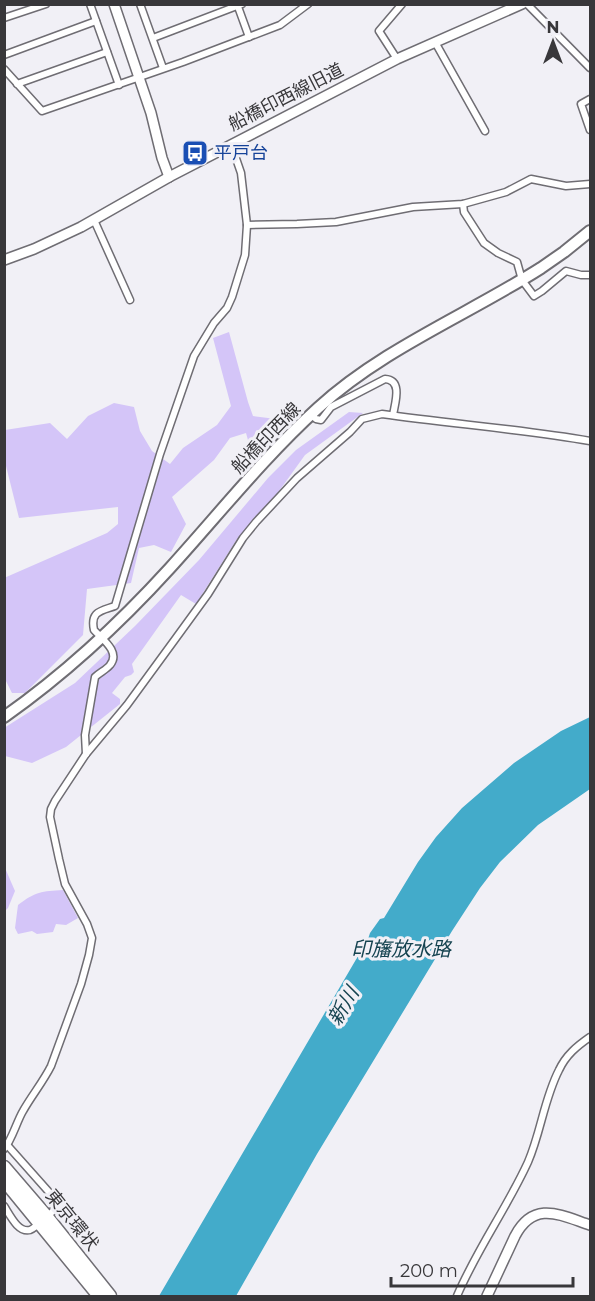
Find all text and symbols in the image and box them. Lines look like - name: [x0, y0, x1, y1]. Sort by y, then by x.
- north arrow: [523, 12, 583, 72]
- text: N: [547, 18, 559, 37]
- street label: 船橋印西線旧道: [225, 59, 347, 135]
- bus stop icon: 平戸台: [180, 138, 210, 168]
- place label: 平戸台: [214, 142, 268, 164]
- street label: 船橋印西線: [227, 398, 305, 478]
- water label: 印旛放水路: [351, 937, 453, 961]
- water label: 新川: [322, 981, 365, 1029]
- street label: 東京環状: [41, 1185, 103, 1255]
- scale bar: [391, 1250, 572, 1288]
- text: 200 m: [400, 1260, 458, 1282]

